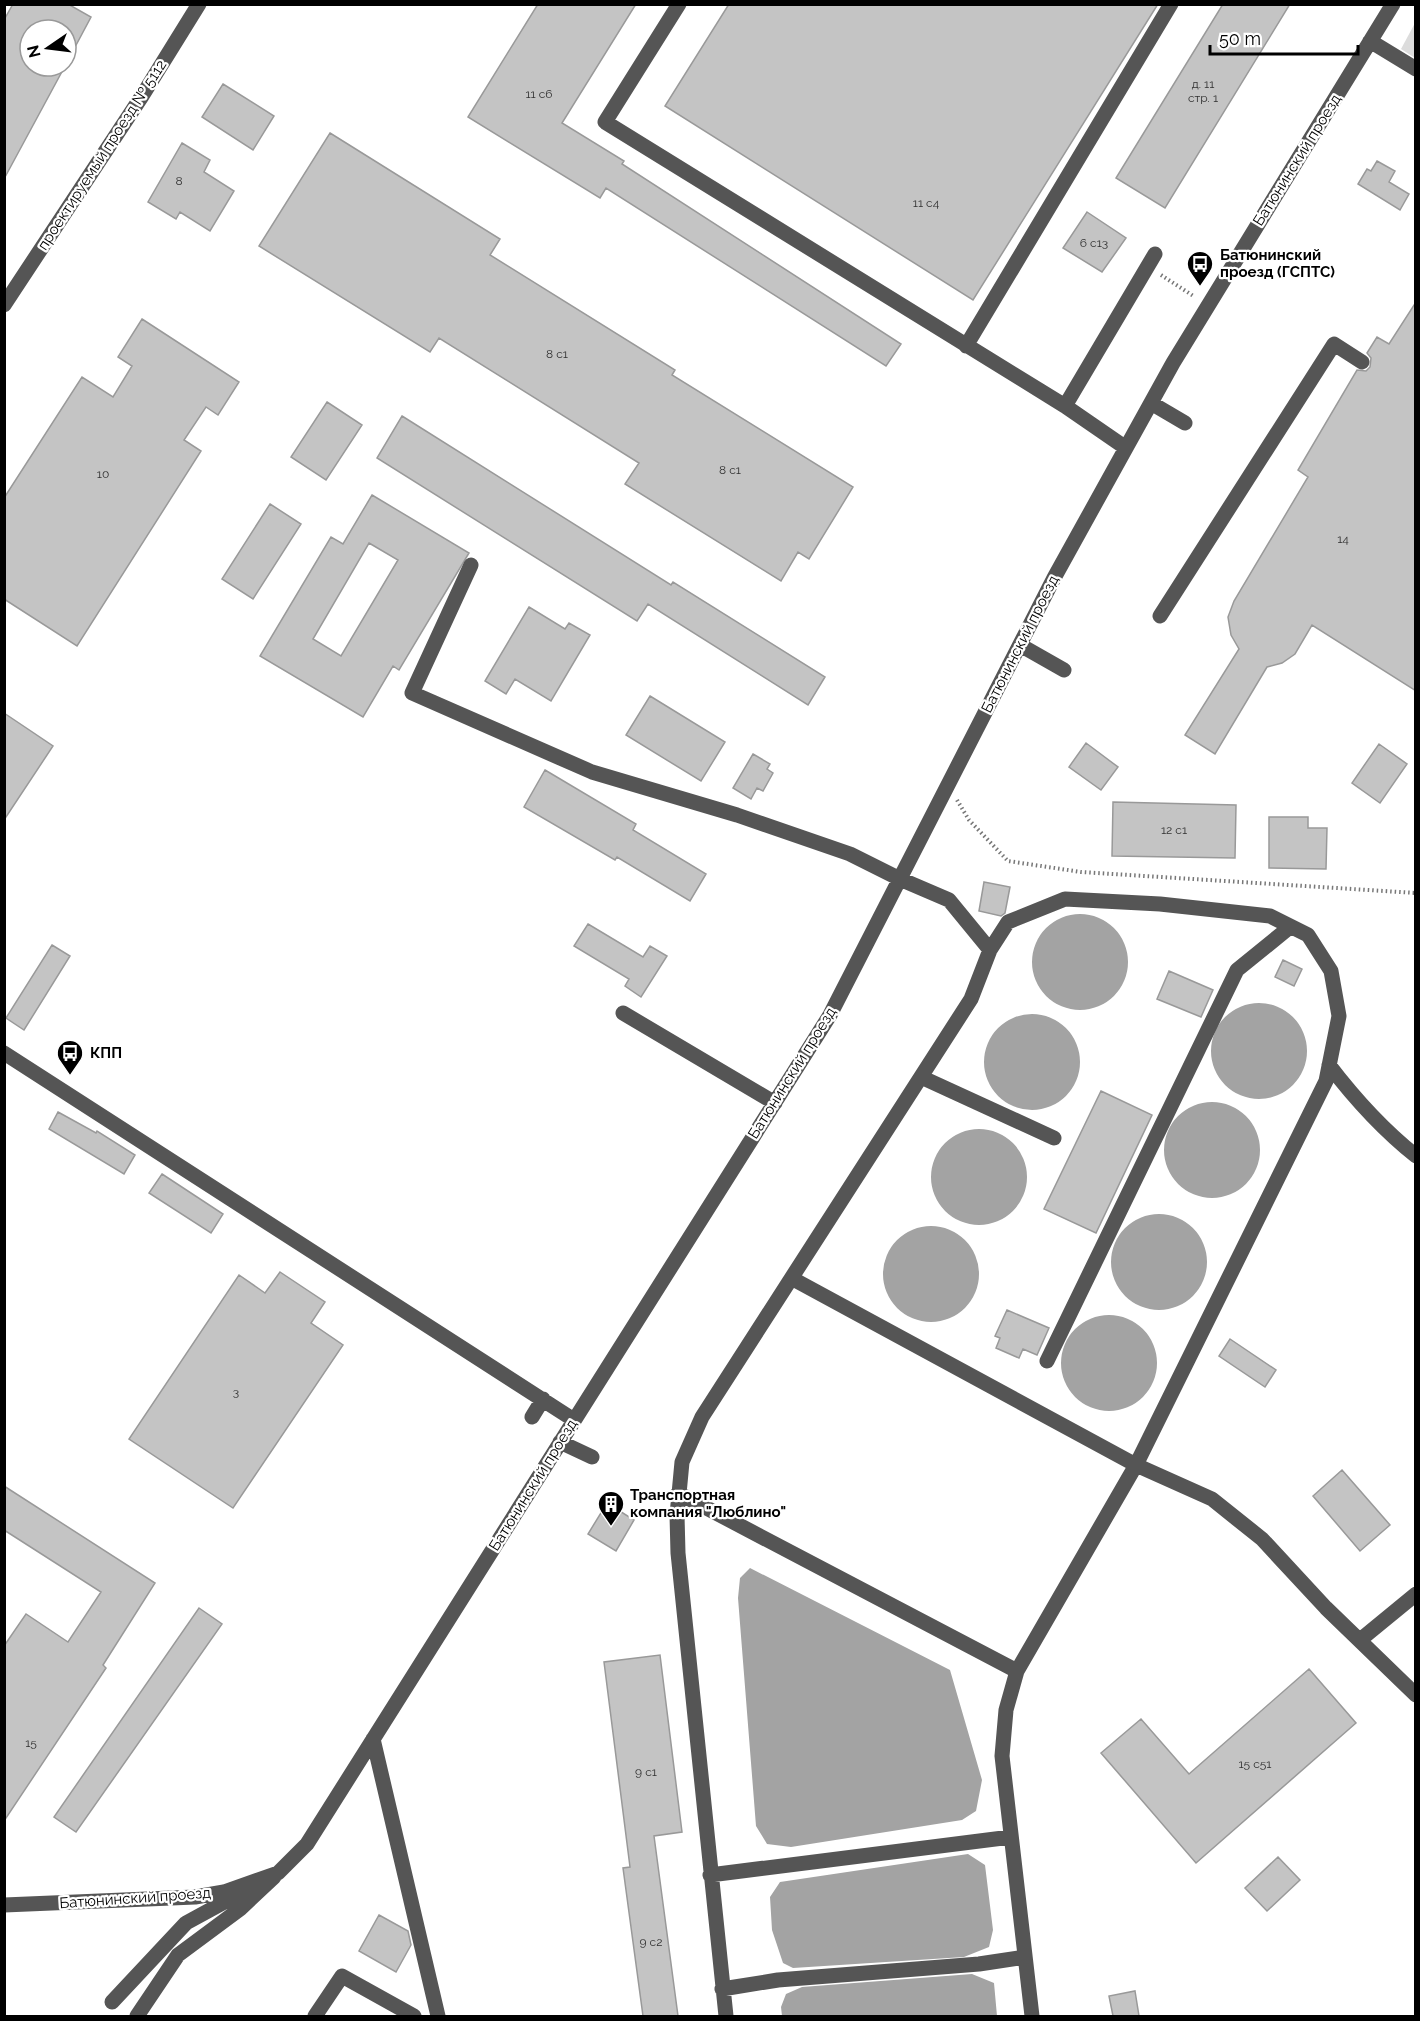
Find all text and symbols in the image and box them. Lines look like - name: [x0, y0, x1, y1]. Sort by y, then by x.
- north arrow: [18, 18, 78, 78]
- scale bar: [1210, 18, 1358, 56]
- text: 50 m: [1219, 28, 1261, 49]
- text: N: [23, 43, 45, 60]
- street label: проектируемый проезд № 5112: [34, 56, 170, 253]
- house number: д. 11 стр. 1: [1188, 77, 1218, 105]
- house number: 11 с6: [525, 87, 553, 101]
- street label: Батюнинский проезд: [1249, 91, 1345, 229]
- house number: 8: [175, 174, 183, 188]
- house number: 11 с4: [913, 196, 940, 210]
- house number: 6 с13: [1080, 236, 1108, 250]
- place label: Батюнинский проезд (ГСПТС): [1220, 246, 1335, 281]
- bus stop icon: Батюнинский проезд (ГСПТС): [1185, 249, 1215, 287]
- house number: 8 с1: [546, 347, 568, 361]
- house number: 8 с1: [719, 463, 741, 477]
- house number: 10: [97, 467, 109, 481]
- house number: 14: [1337, 532, 1349, 546]
- street label: Батюнинский проезд: [978, 572, 1063, 716]
- house number: 12 с1: [1161, 823, 1187, 837]
- street label: Батюнинский проезд: [744, 1004, 840, 1142]
- bus stop icon: КПП: [55, 1038, 85, 1076]
- place label: КПП: [90, 1044, 122, 1062]
- house number: 3: [233, 1385, 239, 1399]
- street label: Батюнинский проезд: [485, 1416, 581, 1554]
- place label: Транспортная компания "Люблино": [630, 1486, 786, 1521]
- building icon: Транспортная компания "Люблино": [596, 1489, 626, 1527]
- house number: 15: [25, 1736, 37, 1750]
- house number: 15 с51: [1238, 1757, 1272, 1771]
- house number: 9 с1: [635, 1765, 657, 1779]
- street label: Батюнинский проезд: [59, 1884, 212, 1912]
- house number: 9 с2: [640, 1935, 662, 1949]

